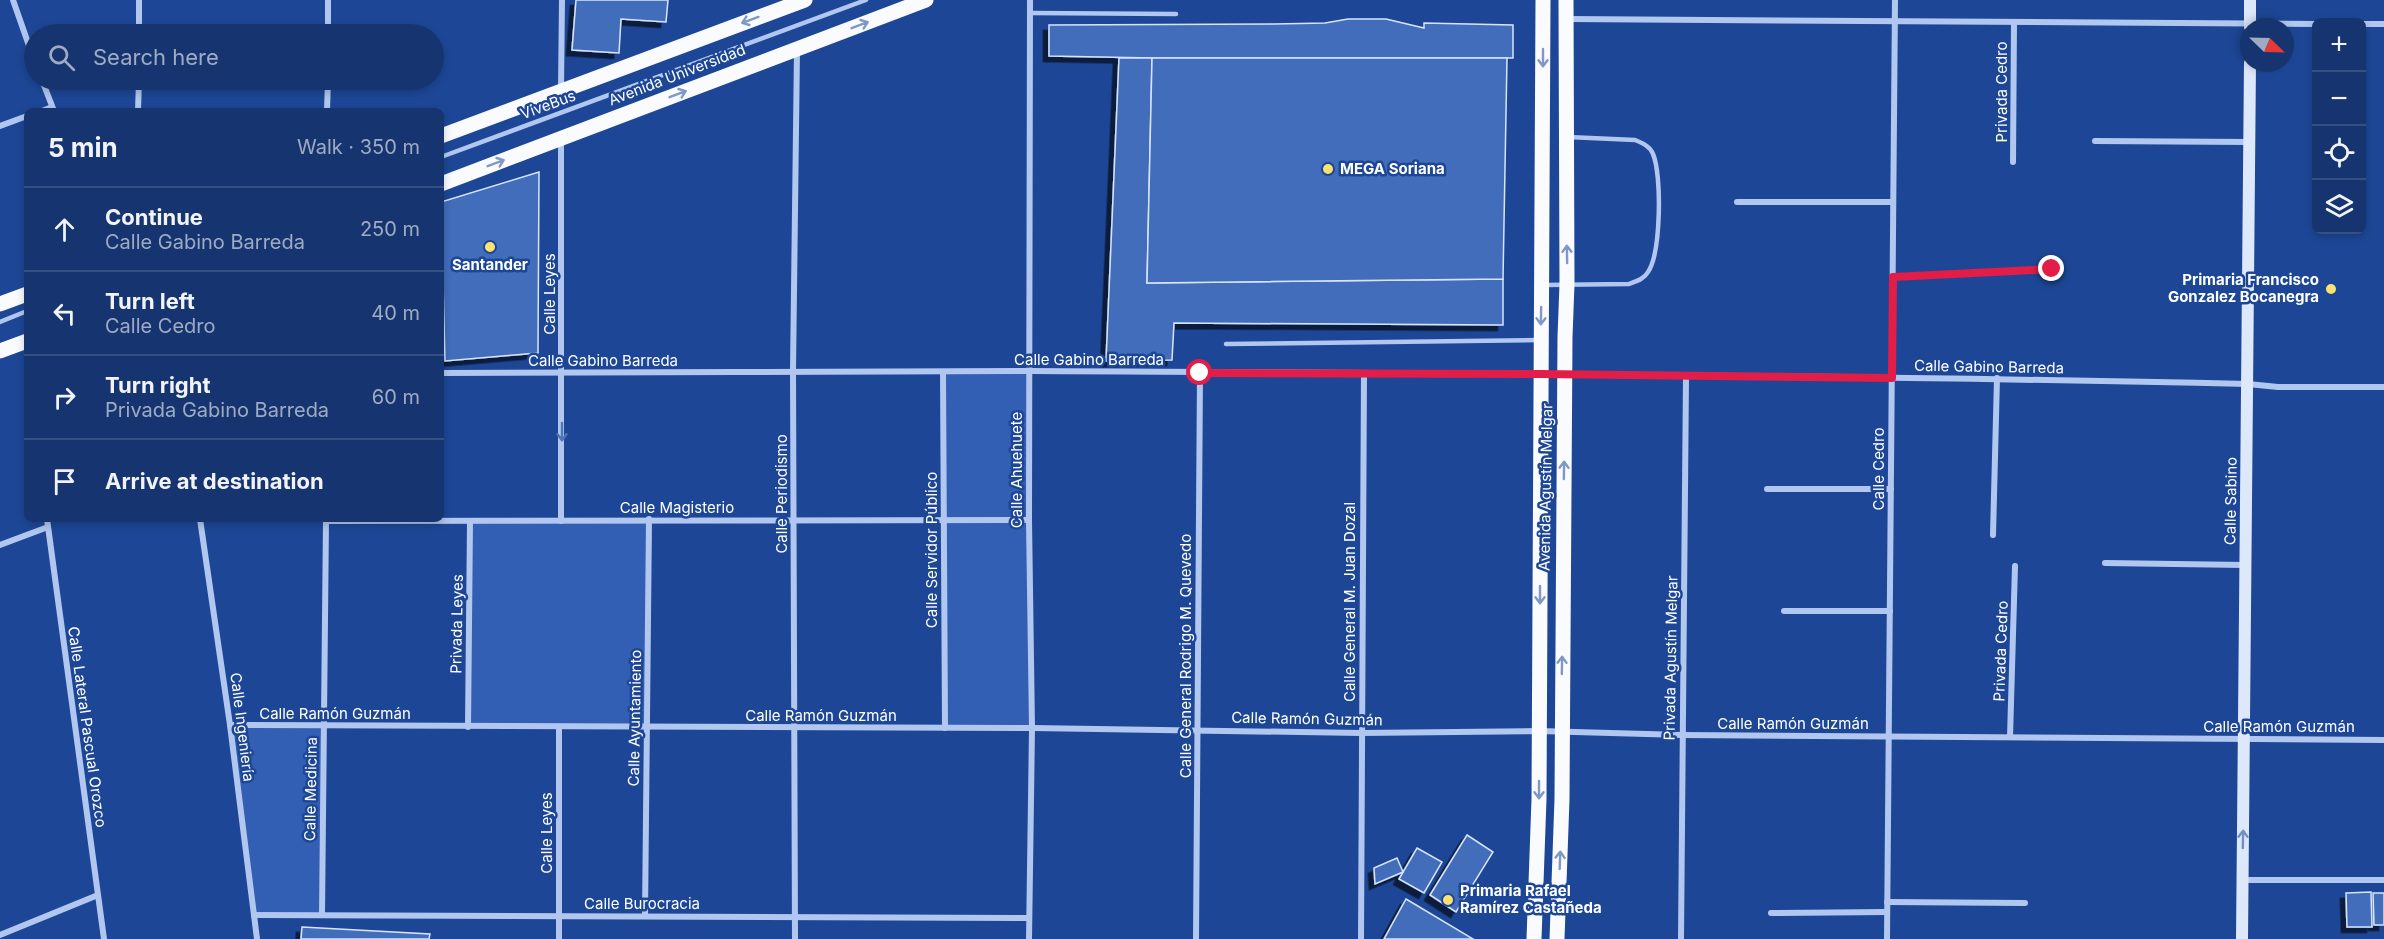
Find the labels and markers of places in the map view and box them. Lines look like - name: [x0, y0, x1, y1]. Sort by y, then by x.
- place label: MEGA Soriana: [1340, 159, 1445, 178]
- marker: MEGA Soriana: [1321, 162, 1335, 176]
- marker: Santander: [483, 240, 497, 254]
- place label: Santander: [452, 255, 528, 274]
- place label: Primaria Francisco Gonzalez Bocanegra: [2168, 270, 2319, 306]
- marker: Primaria Francisco Gonzalez Bocanegra: [2324, 282, 2338, 296]
- place label: Primaria Rafael Ramírez Castañeda: [1460, 881, 1602, 917]
- marker: Primaria Rafael Ramírez Castañeda: [1441, 893, 1455, 907]

